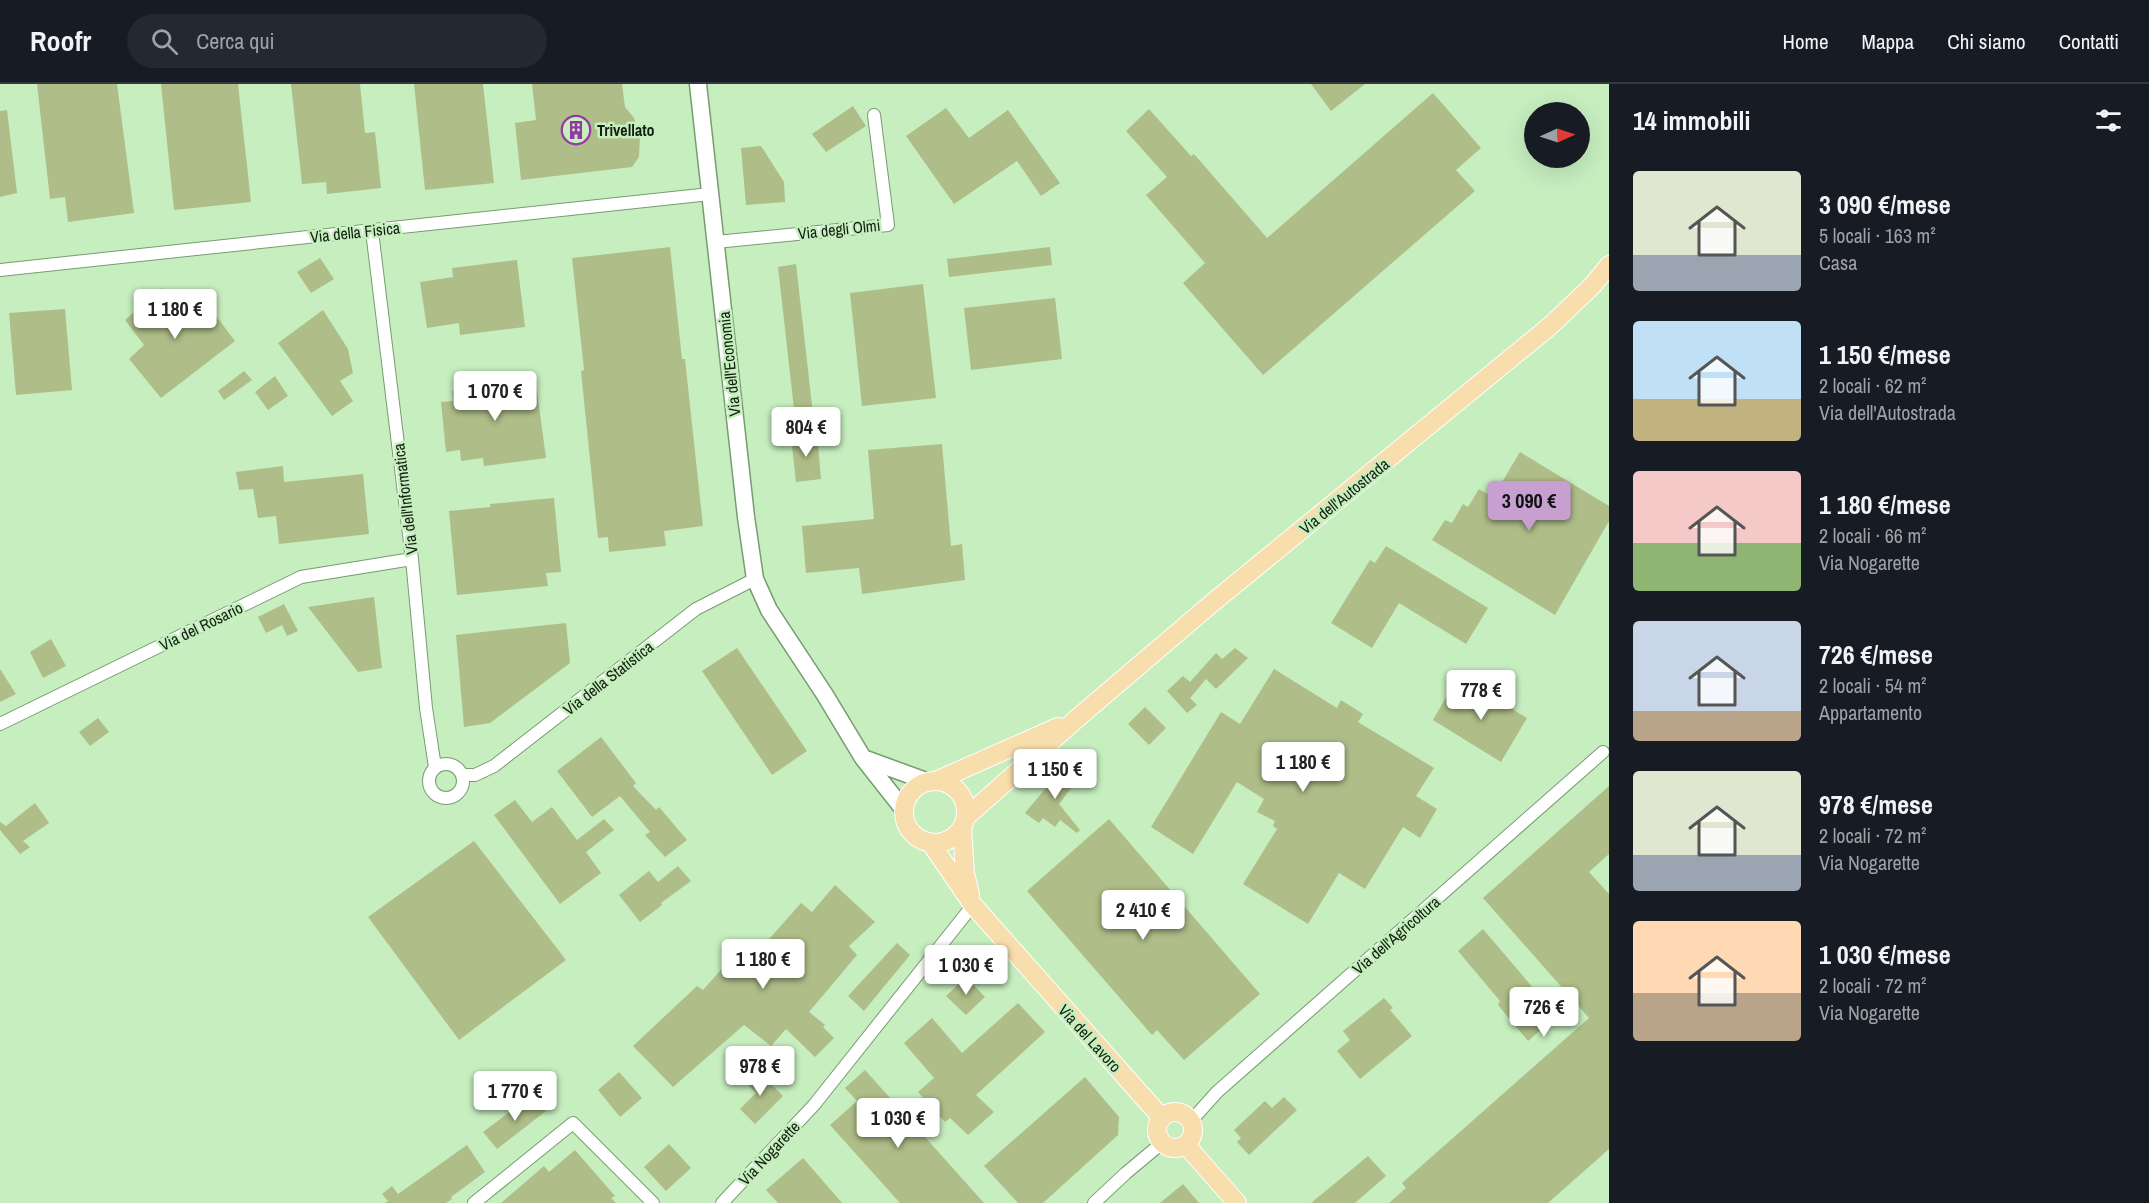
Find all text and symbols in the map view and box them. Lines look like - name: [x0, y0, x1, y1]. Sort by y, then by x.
- search box: [127, 14, 547, 68]
- text: Roofr: [30, 22, 91, 60]
- icon: search: [148, 25, 181, 58]
- text: Cerca qui: [196, 26, 274, 56]
- text: Home: [1783, 27, 1829, 56]
- text: Mappa: [1862, 27, 1914, 56]
- text: Chi siamo: [1947, 27, 2026, 56]
- text: Contatti: [2059, 27, 2119, 56]
- north arrow: [1524, 102, 1590, 168]
- map controls: [1524, 102, 1590, 168]
- text: 14 immobili: [1633, 103, 1750, 138]
- icon: filters: [2092, 104, 2125, 137]
- building icon: Trivellato: [560, 114, 592, 146]
- place label: Trivellato: [597, 119, 655, 141]
- text: 3 090 €/mese: [1819, 187, 1951, 222]
- icon: home: [1681, 195, 1753, 267]
- street label: Via degli Olmi: [797, 214, 881, 244]
- street label: Via della Fisica: [309, 216, 402, 248]
- text: 5 locali · 163 m²: [1819, 222, 1936, 249]
- text: Casa: [1819, 249, 1857, 276]
- pin: 1 180 €: [120, 289, 230, 340]
- text: 1 180 €: [148, 295, 202, 322]
- street label: Via dell'Economia: [712, 310, 745, 417]
- text: 1 150 €/mese: [1819, 337, 1951, 372]
- icon: home: [1681, 345, 1753, 417]
- pin: 1 070 €: [440, 371, 550, 422]
- text: 2 locali · 62 m²: [1819, 372, 1927, 399]
- text: 1 070 €: [468, 377, 522, 404]
- text: Via dell'Autostrada: [1819, 399, 1956, 426]
- pin: 804 €: [764, 407, 848, 458]
- text: 804 €: [785, 413, 827, 440]
- street label: Via dell'Informatica: [387, 442, 423, 556]
- street label: Via dell'Autostrada: [1295, 453, 1394, 539]
- pin: 3 090 €: [1474, 481, 1584, 532]
- text: 3 090 €: [1502, 487, 1556, 514]
- text: 1 180 €/mese: [1819, 487, 1951, 522]
- icon: home: [1681, 495, 1753, 567]
- text: 2 locali · 66 m²: [1819, 522, 1927, 549]
- text: Via Nogarette: [1819, 549, 1920, 576]
- street label: Via del Rosario: [156, 596, 246, 656]
- street label: Via della Statistica: [558, 635, 658, 720]
- text: 726 €/mese: [1819, 637, 1933, 672]
- icon: home: [1681, 645, 1753, 717]
- pin: 778 €: [1439, 670, 1523, 721]
- text: 2 locali · 54 m²: [1819, 672, 1927, 699]
- text: 778 €: [1460, 676, 1502, 703]
- text: Appartamento: [1819, 699, 1922, 726]
- pin: 1 180 €: [1248, 742, 1358, 793]
- text: 1 180 €: [1276, 748, 1330, 775]
- pin: 1 150 €: [1000, 749, 1110, 800]
- text: 1 150 €: [1028, 755, 1082, 782]
- text: 978 €/mese: [1819, 787, 1933, 822]
- icon: home: [1681, 795, 1753, 867]
- text: 2 locali · 72 m²: [1819, 822, 1927, 849]
- text: Via Nogarette: [1819, 849, 1920, 876]
- pin: 2 410 €: [1088, 890, 1198, 941]
- street label: Via dell'Agricoltura: [1347, 890, 1445, 979]
- text: 2 410 €: [1116, 896, 1170, 923]
- text: 1 030 €/mese: [1819, 937, 1951, 972]
- pin: 1 180 €: [708, 939, 818, 990]
- text: 1 180 €: [736, 945, 790, 972]
- pin: 1 030 €: [911, 945, 1021, 996]
- icon: home: [1681, 945, 1753, 1017]
- text: 1 030 €: [939, 951, 993, 978]
- text: 2 locali · 72 m²: [1819, 972, 1927, 999]
- pin: 726 €: [1502, 987, 1586, 1038]
- text: 726 €: [1523, 993, 1565, 1020]
- street label: Via del Lavoro: [1054, 999, 1126, 1077]
- text: Via Nogarette: [1819, 999, 1920, 1026]
- pin: 978 €: [718, 1046, 802, 1097]
- text: 978 €: [739, 1052, 781, 1079]
- pin: 1 770 €: [460, 1071, 570, 1122]
- text: 1 770 €: [488, 1077, 542, 1104]
- pin: 1 030 €: [843, 1098, 953, 1149]
- text: 1 030 €: [871, 1104, 925, 1131]
- street label: Via Nogarette: [733, 1116, 805, 1190]

